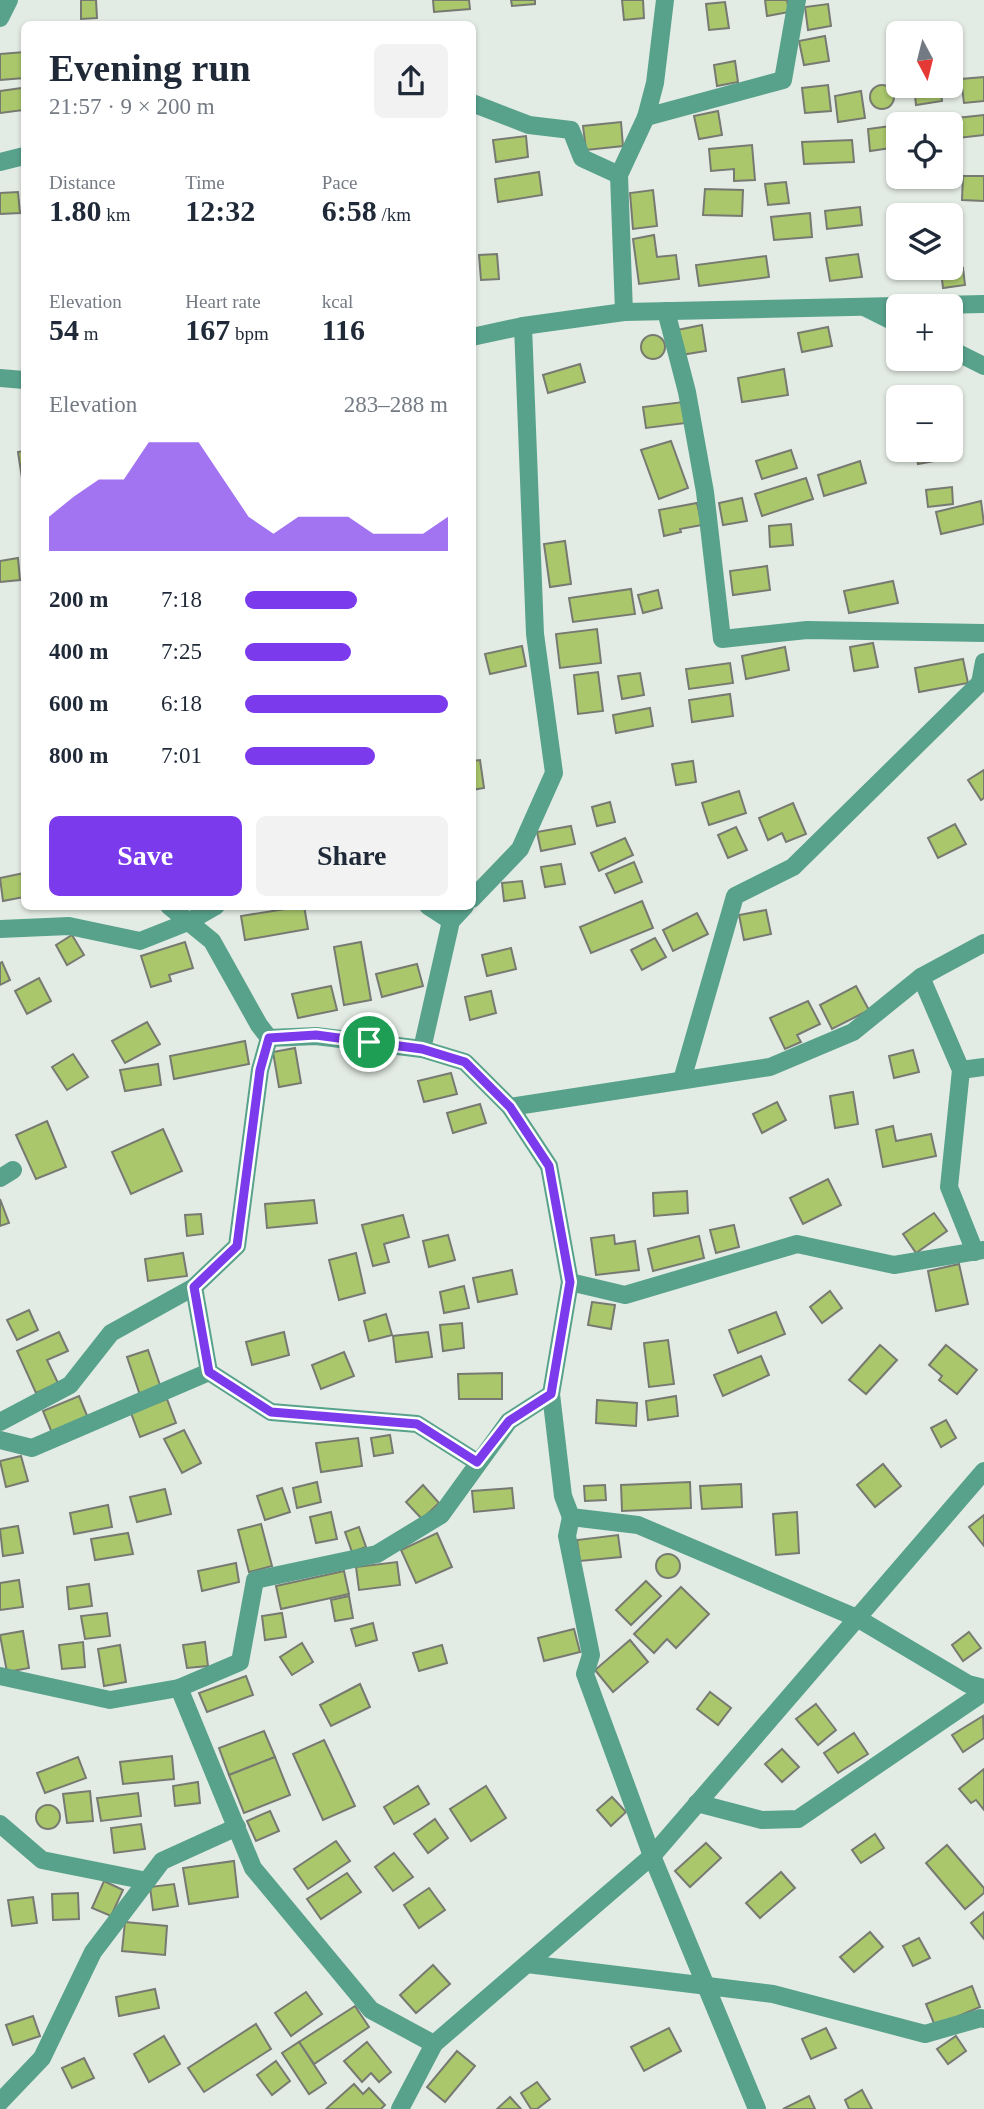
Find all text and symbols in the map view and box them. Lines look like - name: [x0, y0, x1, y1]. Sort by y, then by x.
- north arrow: [886, 21, 962, 98]
- map controls: [886, 21, 963, 462]
- button: share: [374, 44, 448, 118]
- text: Evening run: [49, 47, 251, 89]
- text: 21:57 · 9 × 200 m: [49, 94, 215, 119]
- button: locate: [886, 112, 963, 189]
- text: Distance: [49, 172, 115, 193]
- text: Time: [185, 172, 225, 193]
- text: Pace: [322, 172, 358, 193]
- text: 1.80: [49, 194, 102, 227]
- text: 12:32: [185, 194, 255, 227]
- text: 6:58: [322, 194, 377, 227]
- button: layers: [886, 203, 963, 280]
- text: km: [102, 204, 131, 225]
- text: /km: [377, 204, 411, 225]
- text: Elevation: [49, 291, 122, 312]
- text: Heart rate: [185, 291, 261, 312]
- text: kcal: [322, 291, 353, 312]
- button: +: [886, 294, 963, 371]
- text: 54: [49, 313, 79, 346]
- text: 167: [185, 313, 230, 346]
- text: 116: [322, 313, 365, 346]
- text: m: [79, 323, 99, 344]
- text: bpm: [230, 323, 269, 344]
- button: −: [886, 385, 963, 462]
- text: Elevation: [49, 392, 137, 417]
- text: 283–288 m: [344, 392, 448, 417]
- text: 200 m: [49, 587, 108, 612]
- text: 7:18: [161, 587, 202, 612]
- text: 400 m: [49, 639, 108, 664]
- text: 7:25: [161, 639, 202, 664]
- text: 600 m: [49, 691, 108, 716]
- text: 6:18: [161, 691, 202, 716]
- text: 800 m: [49, 743, 108, 768]
- text: 7:01: [161, 743, 202, 768]
- button: Save: [49, 816, 242, 896]
- button: Share: [256, 816, 448, 896]
- pin: [339, 1012, 399, 1072]
- icon: arrive: [350, 1023, 388, 1061]

